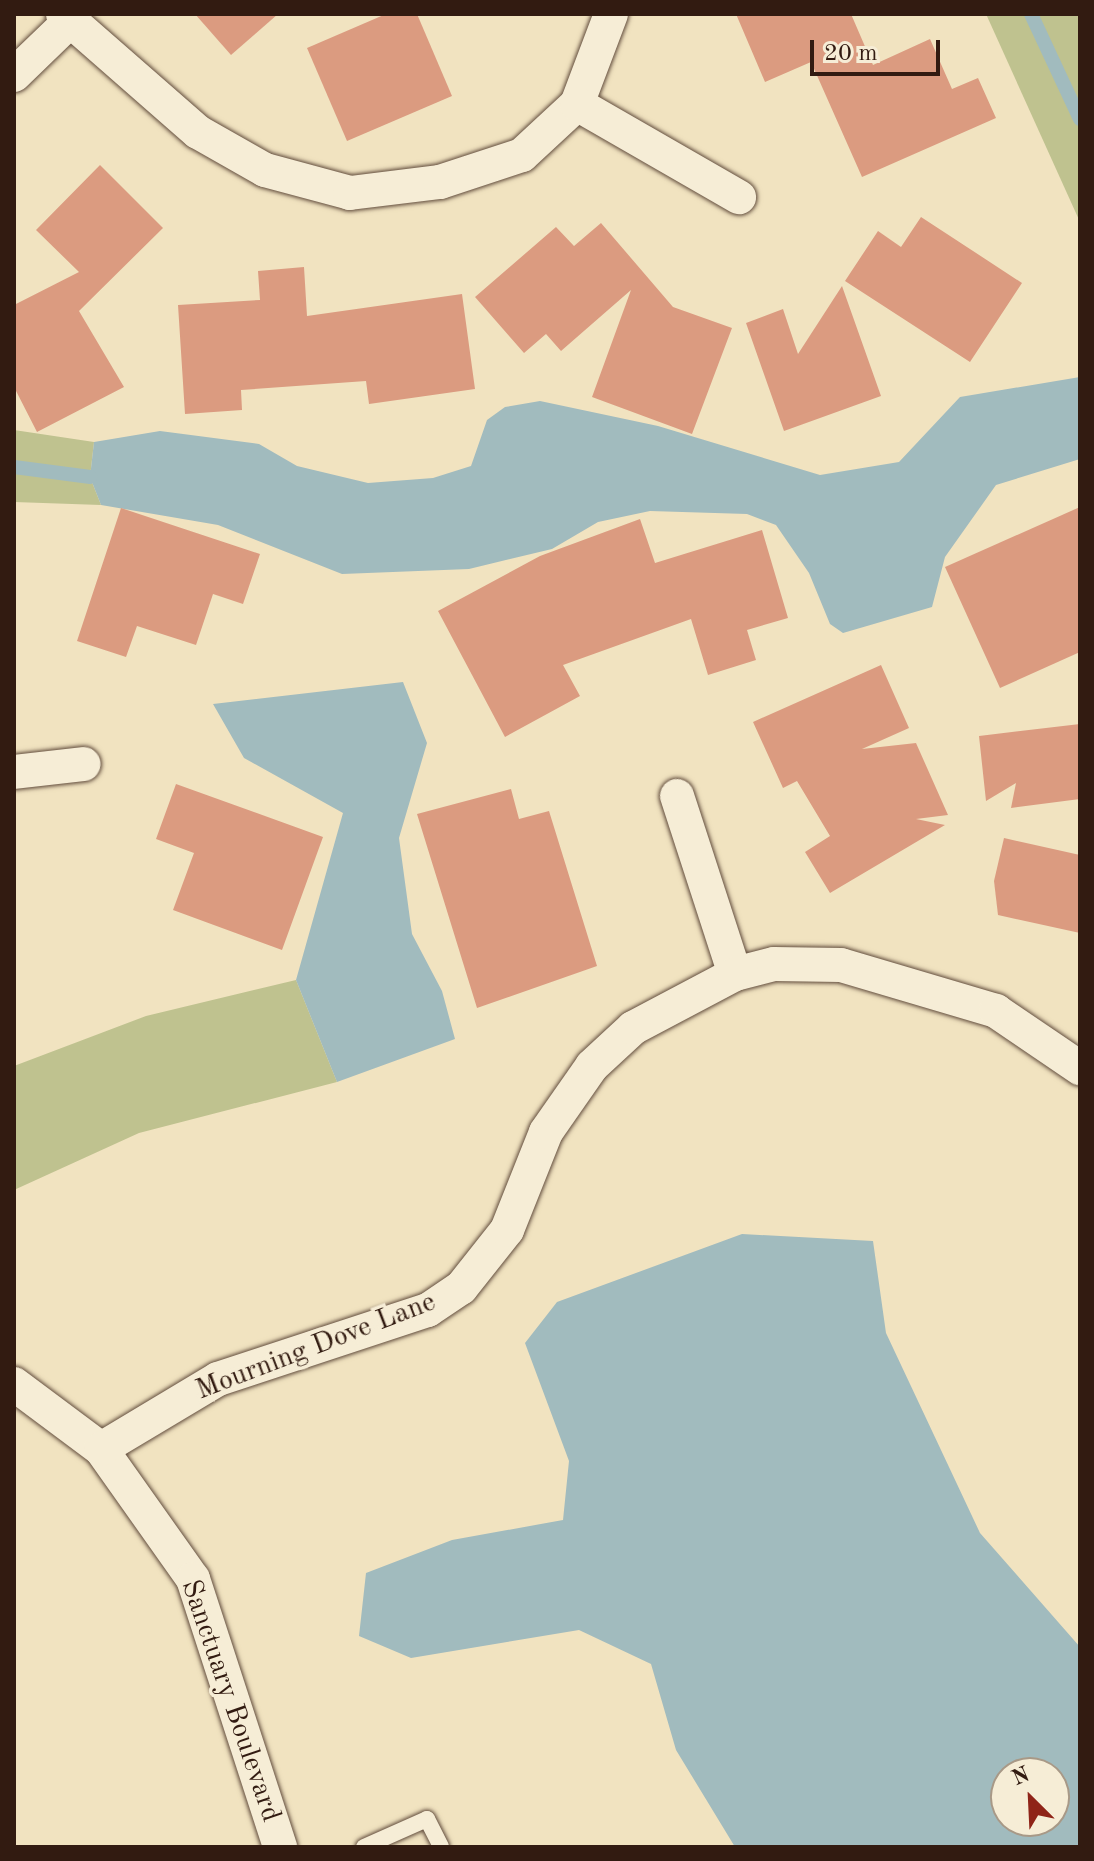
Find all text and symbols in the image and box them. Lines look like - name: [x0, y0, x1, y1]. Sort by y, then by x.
- scale bar: [814, 24, 944, 74]
- text: 20 m: [824, 42, 878, 66]
- street label: Mourning Dove Lane: [191, 1286, 441, 1408]
- street label: Sanctuary Boulevard: [173, 1576, 287, 1826]
- north arrow: [990, 1757, 1070, 1837]
- text: N: [1009, 1763, 1033, 1790]

